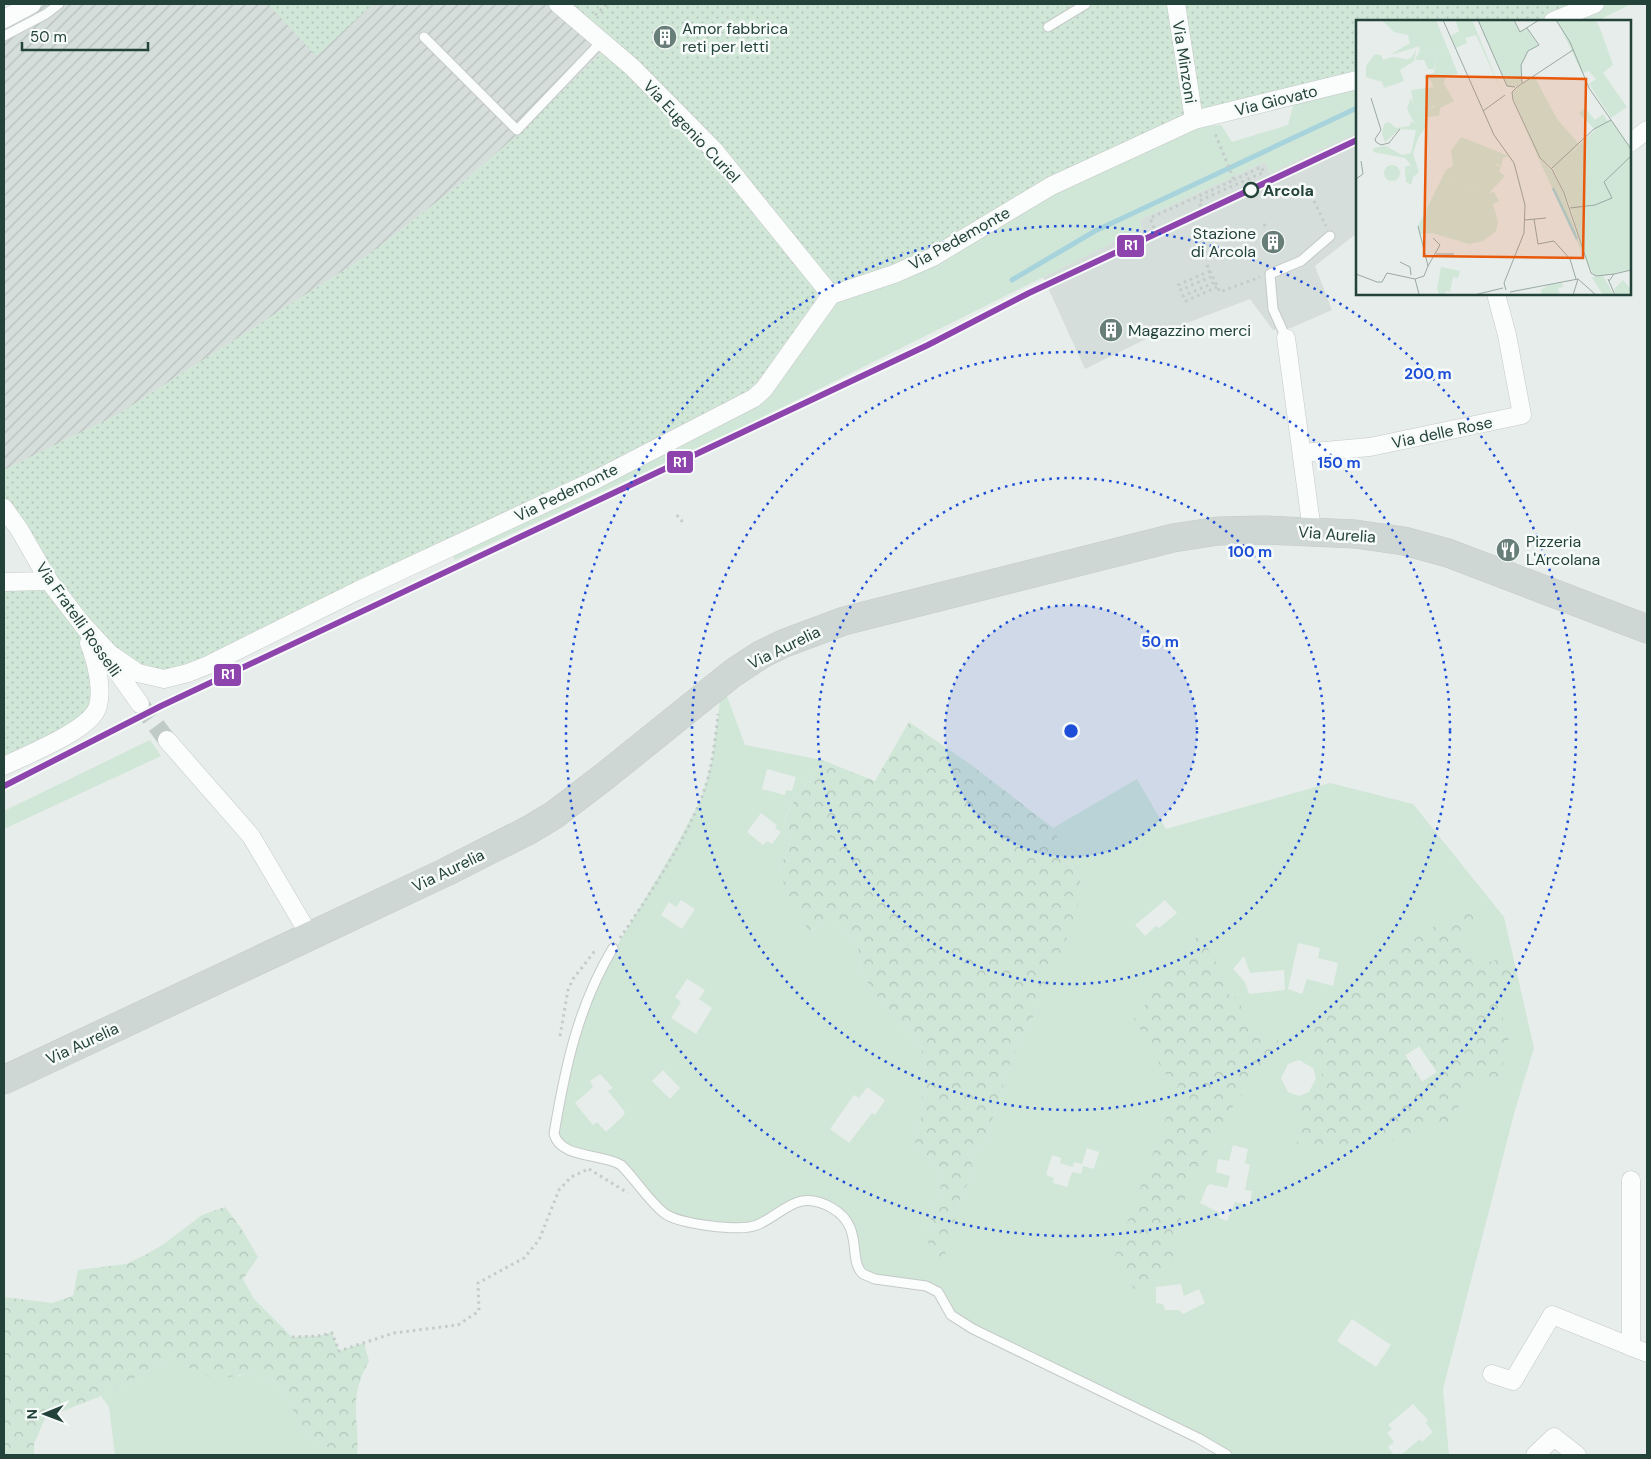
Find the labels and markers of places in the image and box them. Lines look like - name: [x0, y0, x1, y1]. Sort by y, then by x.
- place label: Amor fabbrica reti per letti: [682, 18, 788, 57]
- building icon: Amor fabbrica reti per letti: [652, 24, 678, 50]
- place label: Arcola: [1263, 180, 1314, 201]
- marker: Arcola: [1243, 182, 1259, 198]
- place label: Stazione di Arcola: [1191, 223, 1256, 262]
- building icon: Stazione di Arcola: [1260, 229, 1286, 255]
- building icon: Magazzino merci: [1098, 317, 1124, 343]
- place label: Magazzino merci: [1128, 320, 1251, 341]
- place label: Pizzeria L'Arcolana: [1526, 531, 1600, 570]
- restaurant icon: Pizzeria L'Arcolana: [1495, 537, 1521, 563]
- centre of rings: [1062, 722, 1080, 740]

